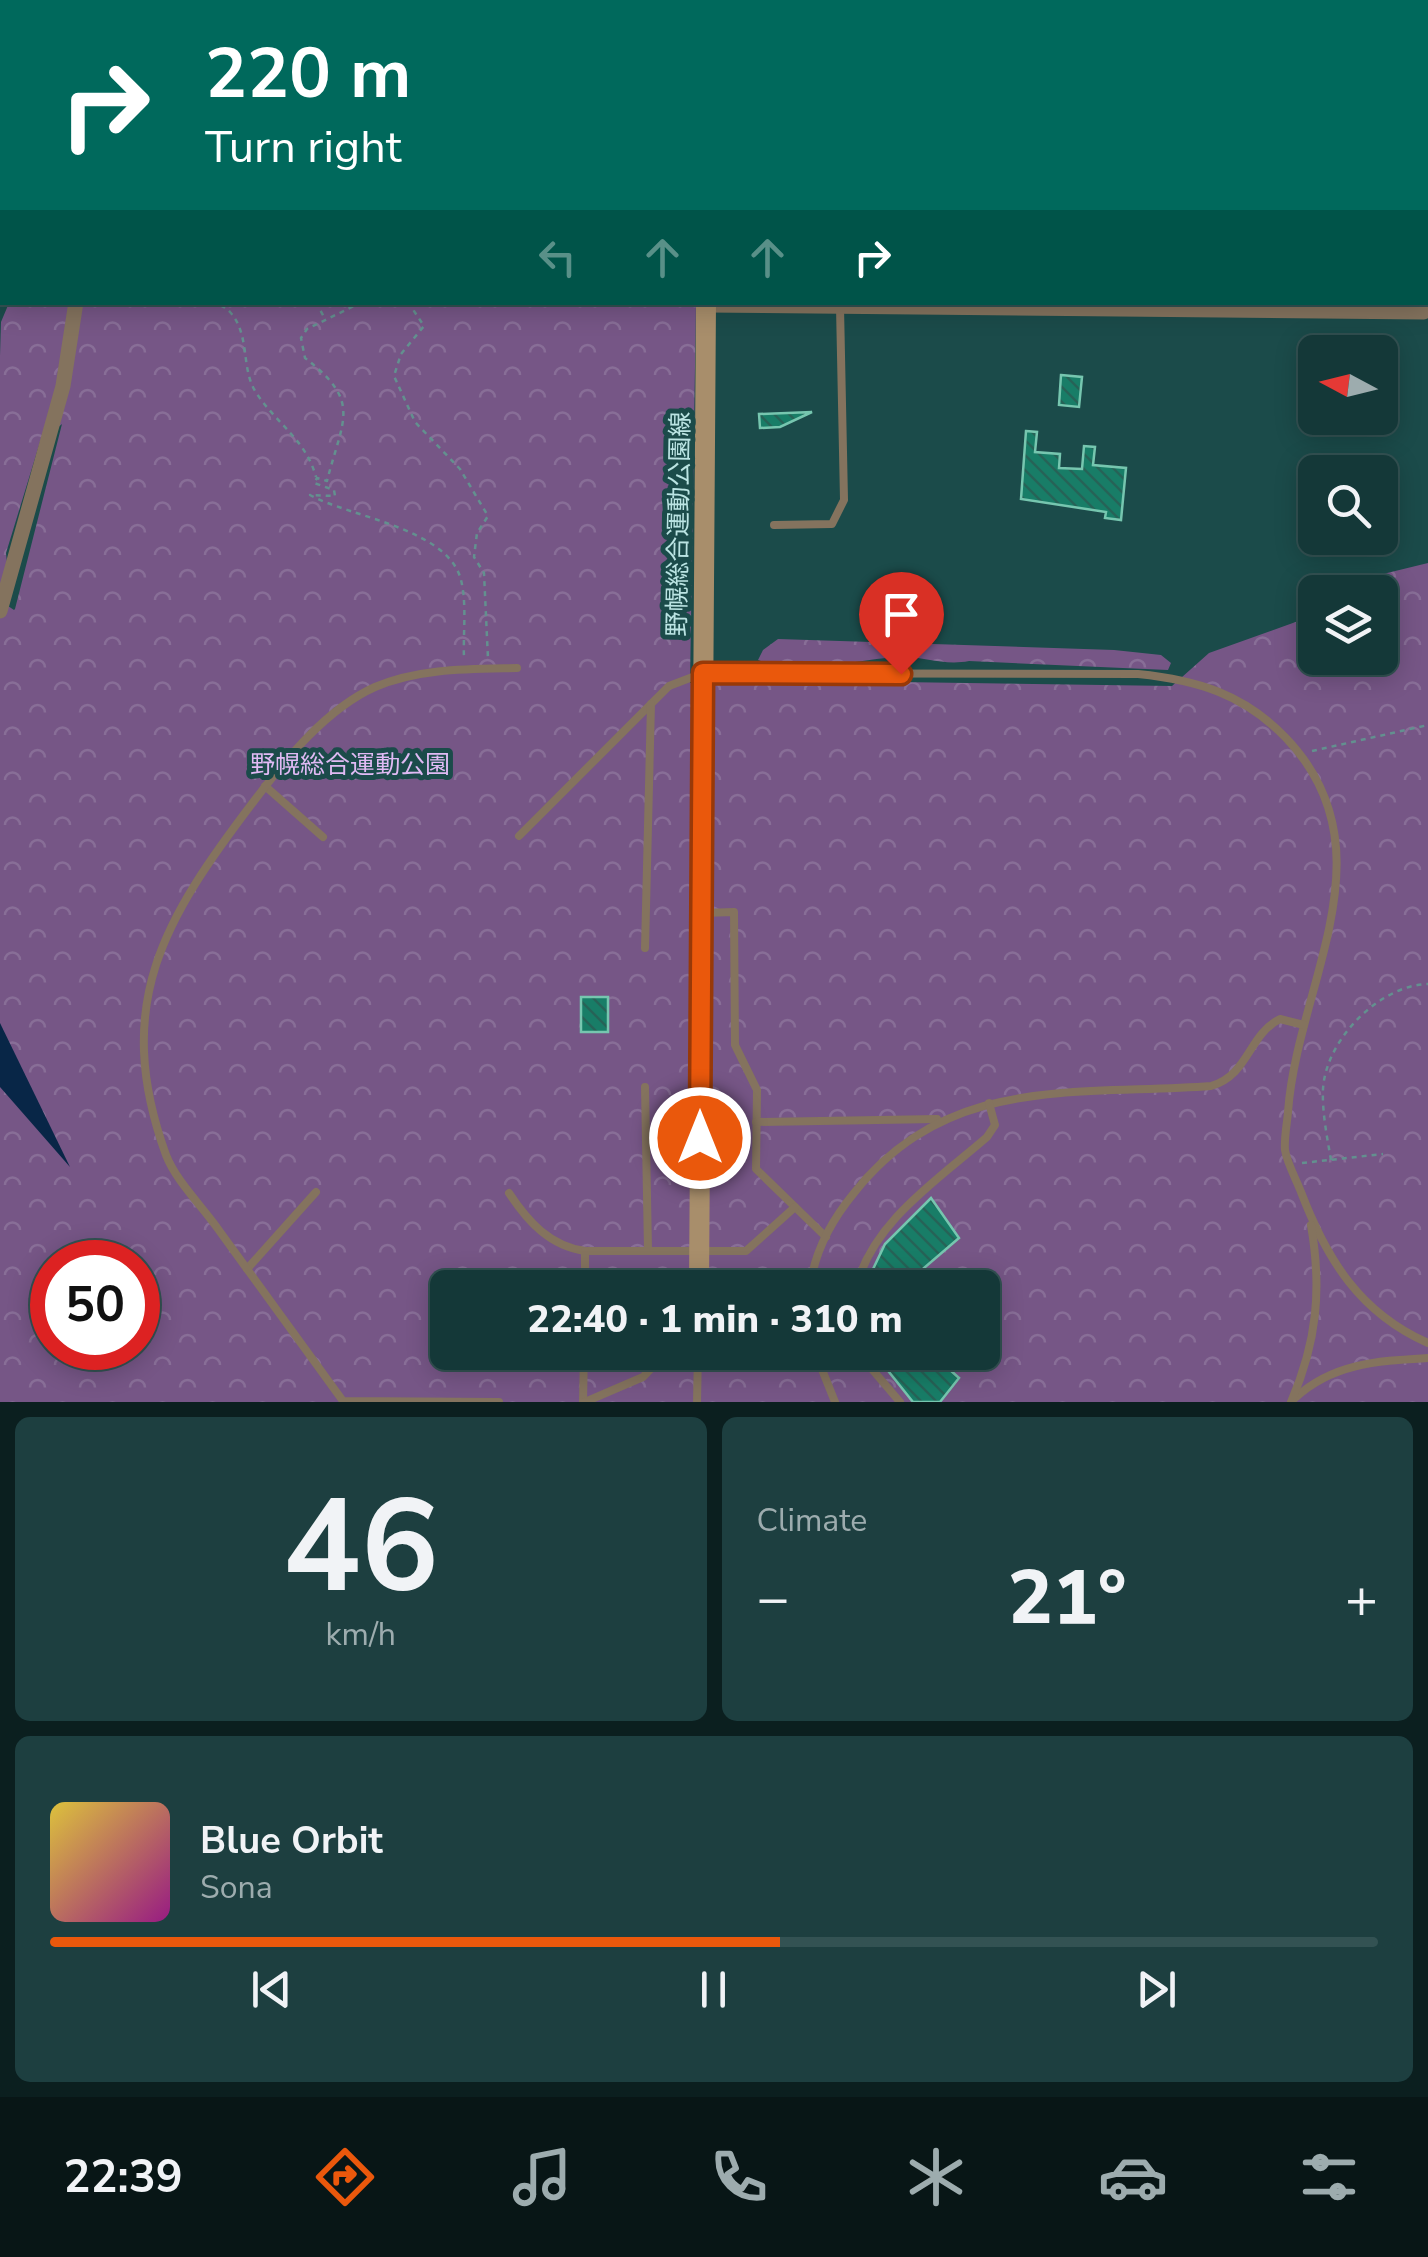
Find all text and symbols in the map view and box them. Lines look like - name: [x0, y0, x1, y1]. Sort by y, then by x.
- text: 220 m: [205, 26, 411, 122]
- icon: right: [40, 40, 170, 170]
- text: Turn right: [205, 117, 402, 178]
- icon: left: [530, 230, 585, 285]
- icon: ahead: [635, 230, 690, 285]
- icon: ahead: [740, 230, 795, 285]
- icon: right: [845, 230, 900, 285]
- north arrow: [1298, 335, 1398, 435]
- map controls: [1298, 335, 1398, 675]
- street label: 野幌総合運動公園線: [660, 411, 698, 637]
- button: search: [1298, 455, 1398, 555]
- pin: [859, 572, 944, 675]
- button: layers: [1298, 575, 1398, 675]
- icon: arrive: [874, 587, 929, 642]
- park label: 野幌総合運動公園: [250, 748, 450, 782]
- position arrow: [648, 1086, 752, 1190]
- speed limit sign: 50: [30, 1240, 160, 1370]
- text: 22:40 · 1 min · 310 m: [527, 1294, 903, 1345]
- text: 46: [283, 1459, 439, 1636]
- text: Climate: [757, 1499, 867, 1542]
- text: 21°: [1008, 1547, 1127, 1649]
- text: −: [757, 1561, 790, 1636]
- text: +: [1345, 1561, 1378, 1636]
- text: km/h: [325, 1613, 396, 1656]
- text: Blue Orbit: [200, 1815, 383, 1866]
- text: Sona: [200, 1866, 273, 1909]
- icon: previous: [244, 1962, 299, 2017]
- icon: pause: [686, 1962, 741, 2017]
- icon: next: [1129, 1962, 1184, 2017]
- icon: directions: [310, 2142, 380, 2212]
- icon: music: [507, 2142, 577, 2212]
- icon: phone: [704, 2142, 774, 2212]
- icon: climate: [901, 2142, 971, 2212]
- icon: car: [1098, 2142, 1168, 2212]
- icon: filters: [1294, 2142, 1364, 2212]
- text: 22:39: [63, 2147, 183, 2208]

